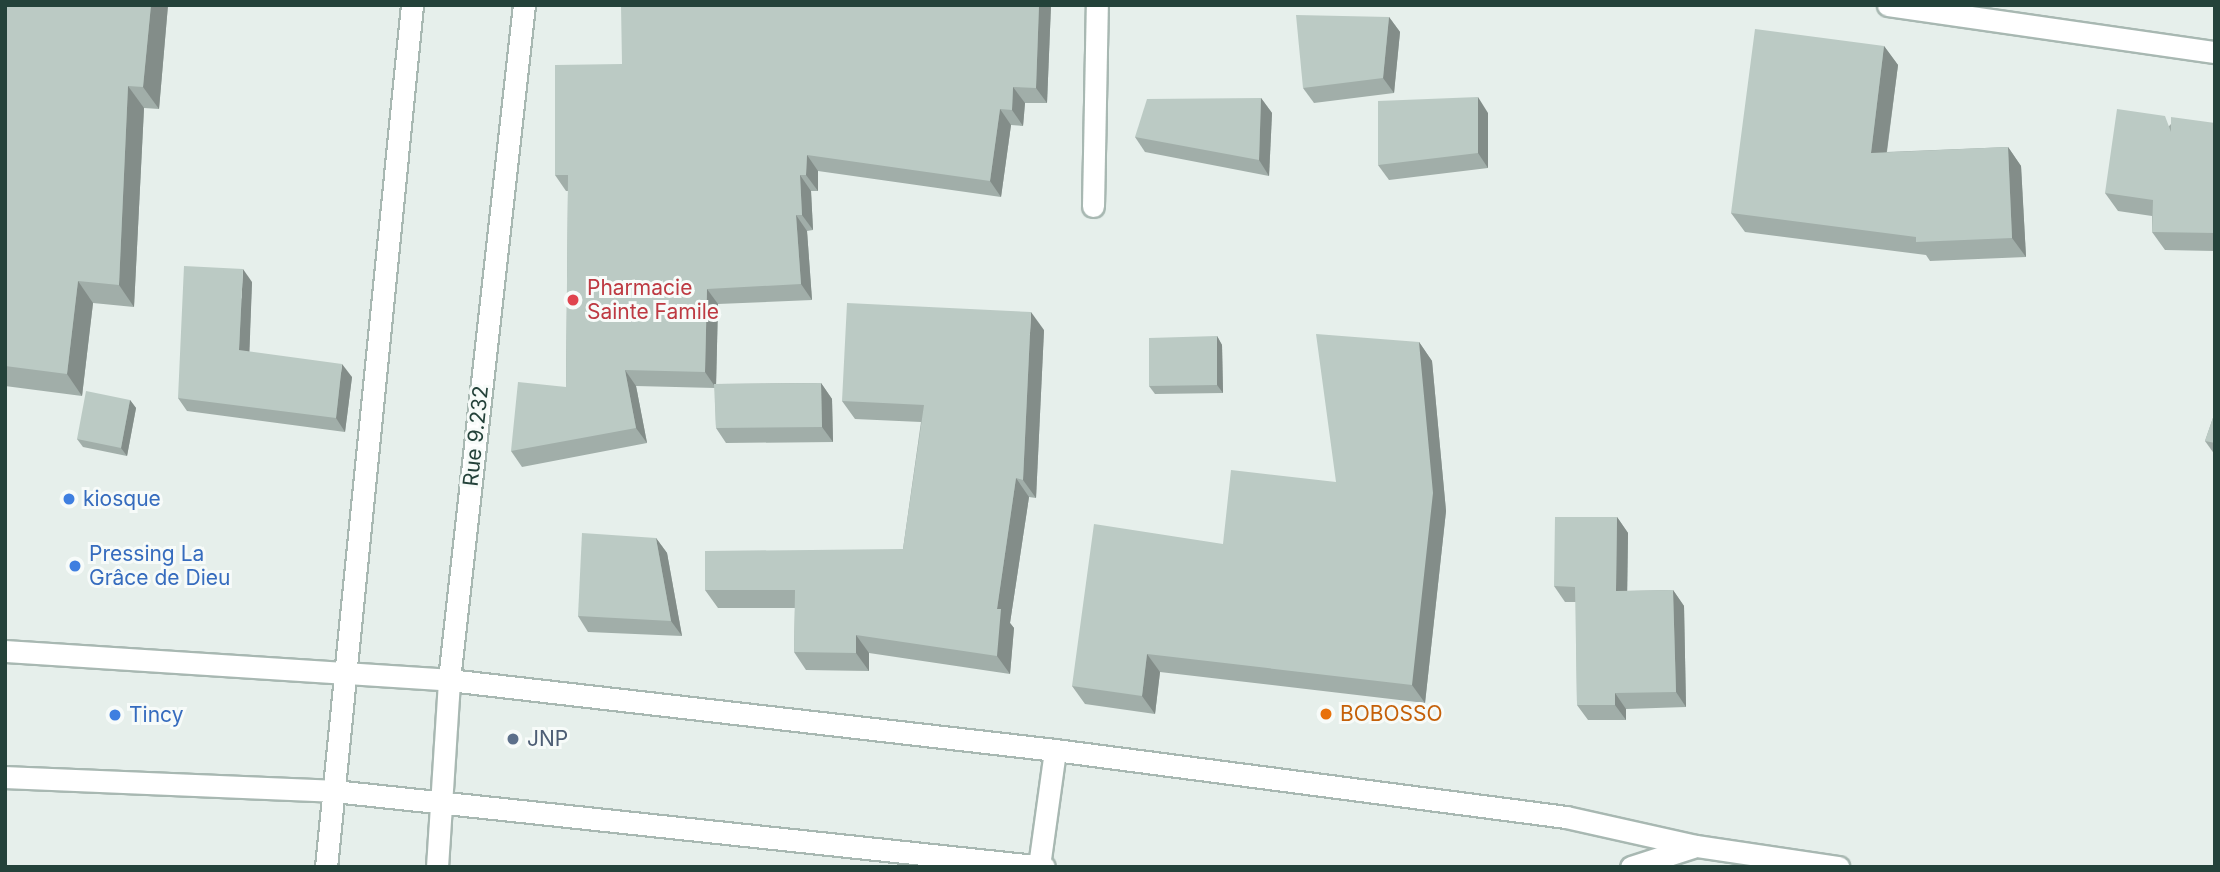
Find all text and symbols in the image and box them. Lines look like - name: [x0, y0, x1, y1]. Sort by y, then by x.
- place label: Pharmacie Sainte Famile: [587, 275, 719, 325]
- marker: Pharmacie Sainte Famile: [565, 292, 581, 308]
- street label: Rue 9.232: [458, 384, 494, 488]
- place label: kiosque: [83, 486, 161, 512]
- marker: kiosque: [61, 491, 77, 507]
- place label: Pressing La Grâce de Dieu: [89, 541, 230, 591]
- marker: Pressing La Grâce de Dieu: [67, 558, 83, 574]
- place label: BOBOSSO: [1340, 701, 1443, 727]
- place label: Tincy: [129, 702, 183, 728]
- marker: BOBOSSO: [1318, 706, 1334, 722]
- marker: Tincy: [107, 707, 123, 723]
- place label: JNP: [527, 726, 568, 752]
- marker: JNP: [505, 731, 521, 747]

